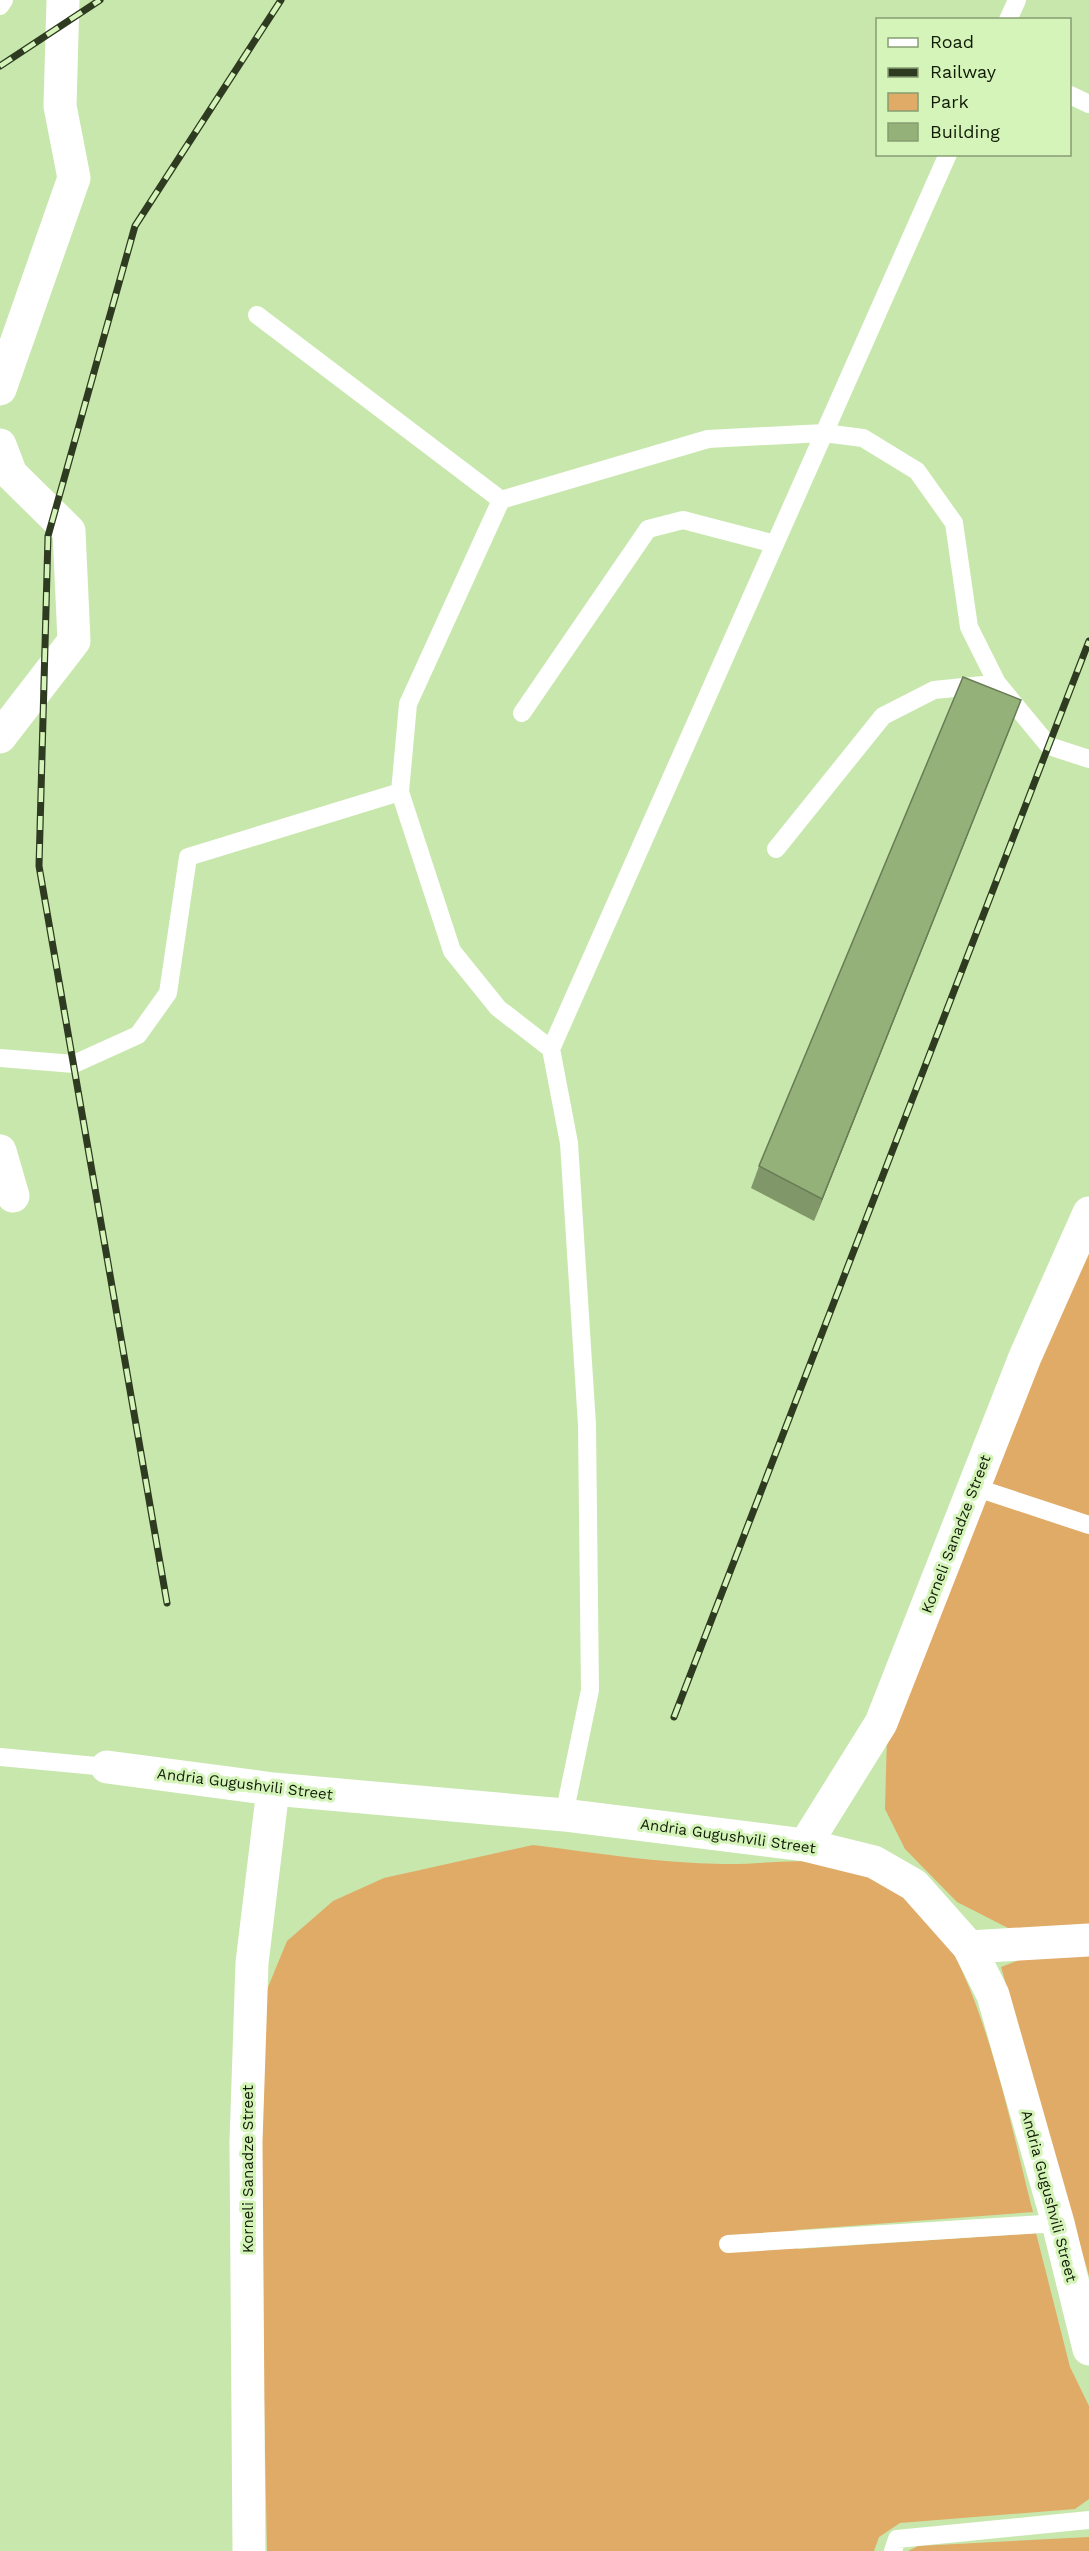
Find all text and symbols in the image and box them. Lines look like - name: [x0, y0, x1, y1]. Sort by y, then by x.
- legend: [876, 18, 1071, 156]
- text: Road: [930, 31, 974, 52]
- text: Railway: [930, 61, 997, 82]
- text: Park: [930, 91, 969, 112]
- text: Building: [930, 121, 1000, 142]
- street label: Korneli Sanadze Street: [918, 1452, 995, 1616]
- street label: Andria Gugushvili Street: [156, 1764, 335, 1804]
- street label: Andria Gugushvili Street: [639, 1815, 818, 1857]
- street label: Korneli Sanadze Street: [239, 2084, 257, 2253]
- street label: Andria Gugushvili Street: [1017, 2108, 1081, 2284]

